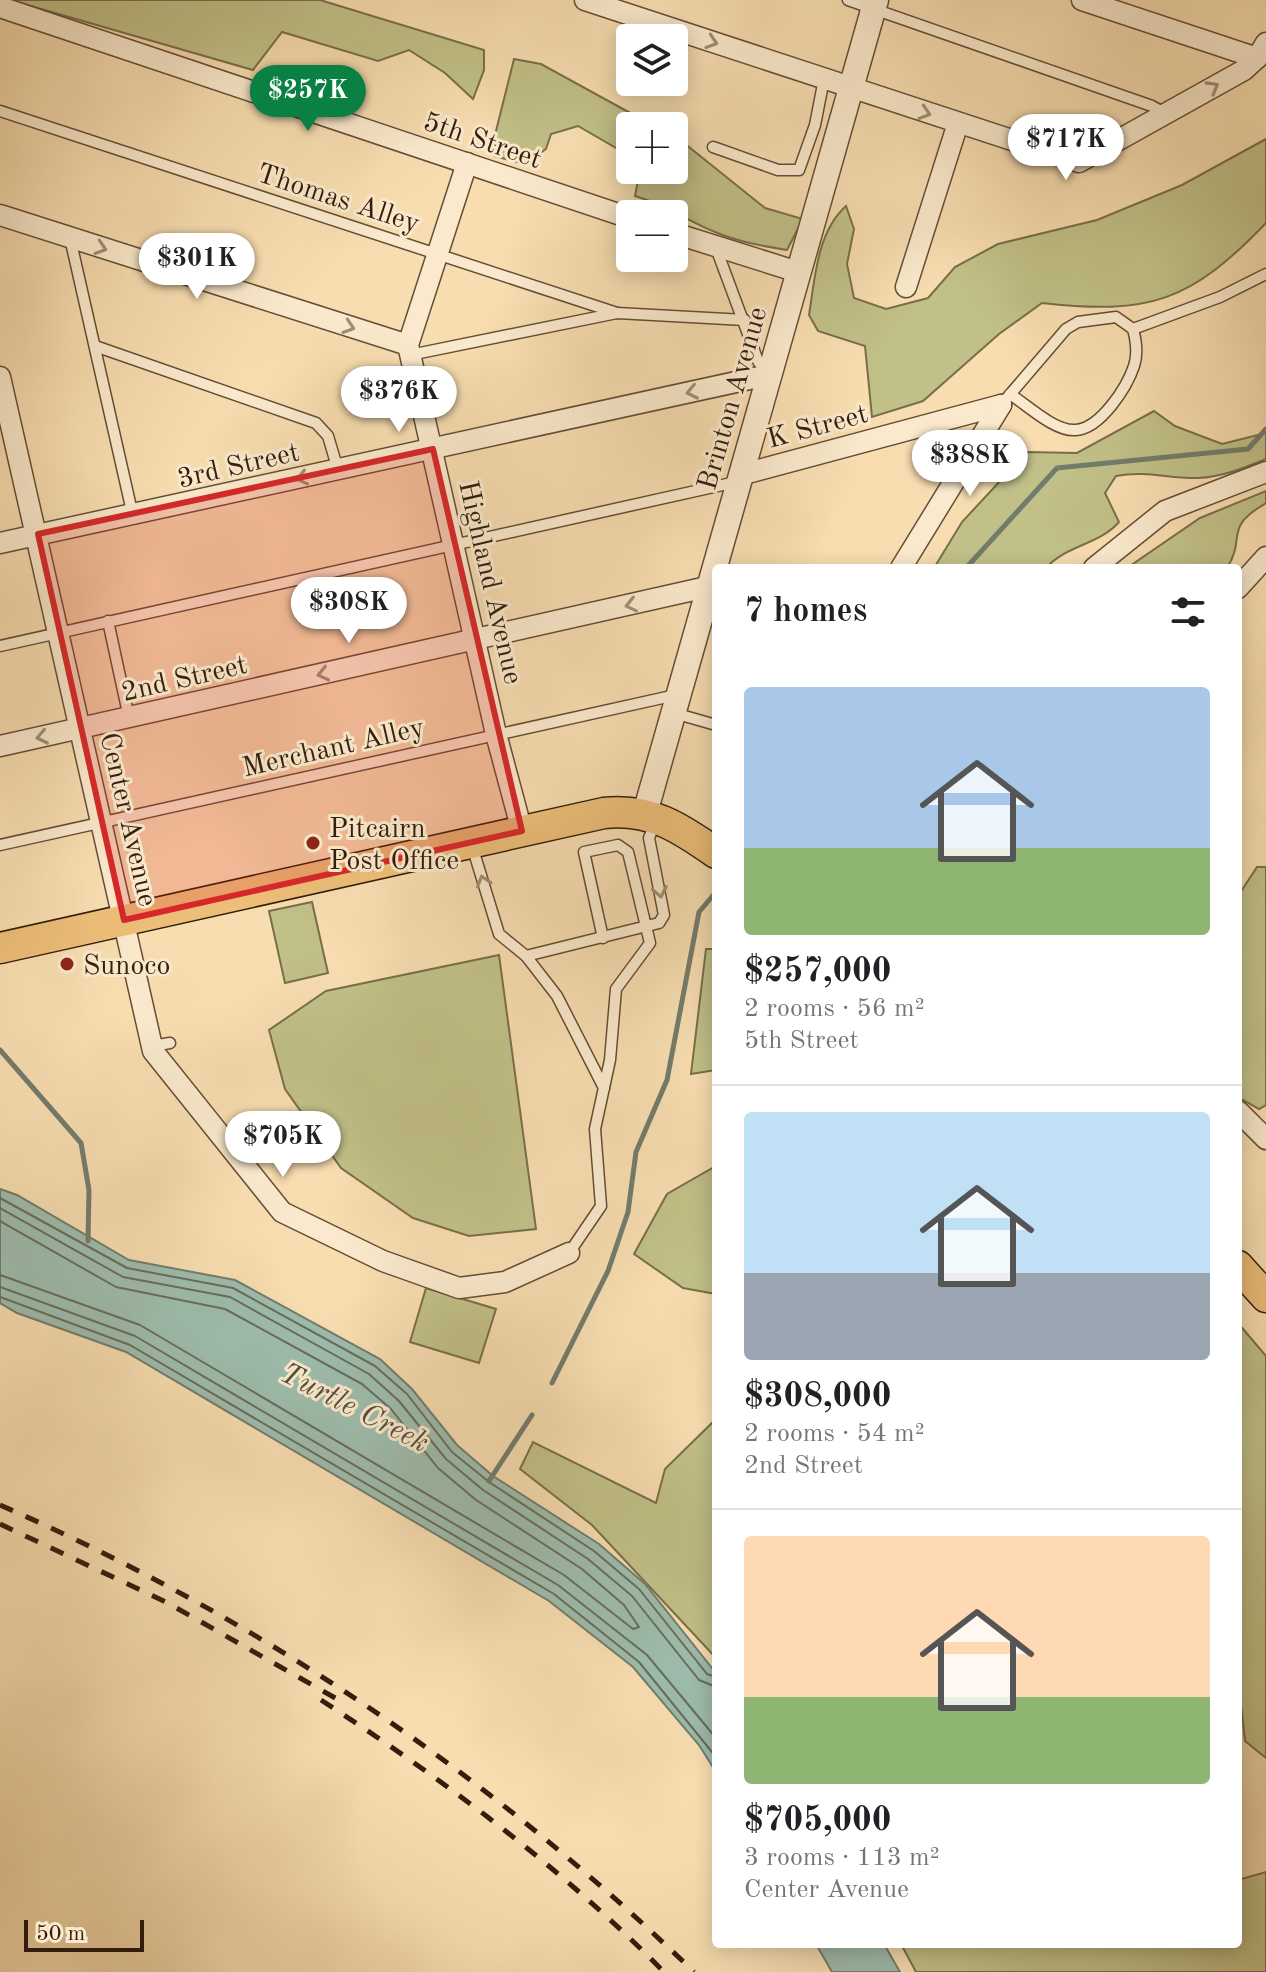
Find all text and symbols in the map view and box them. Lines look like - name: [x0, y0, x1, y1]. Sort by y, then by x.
- map controls: [616, 24, 688, 272]
- button: layers: [616, 24, 688, 96]
- one-way arrow: [704, 33, 718, 49]
- pin: $257K: [252, 65, 364, 133]
- text: $257K: [268, 78, 348, 104]
- one-way arrow: [1204, 81, 1219, 97]
- one-way arrow: [917, 103, 931, 119]
- street label: 5th Street: [419, 109, 545, 175]
- button: +: [616, 112, 688, 184]
- pin: $717K: [1010, 114, 1122, 182]
- text: $717K: [1026, 127, 1106, 153]
- street label: Thomas Alley: [253, 160, 423, 239]
- button: −: [616, 200, 688, 272]
- pin: $301K: [141, 233, 253, 301]
- one-way arrow: [93, 238, 107, 254]
- text: $301K: [157, 246, 237, 272]
- street label: Brinton Avenue: [694, 304, 773, 494]
- one-way arrow: [341, 317, 355, 333]
- pin: $376K: [343, 366, 455, 434]
- text: $376K: [359, 379, 439, 405]
- one-way arrow: [686, 383, 700, 400]
- street label: K Street: [764, 401, 871, 455]
- pin: $388K: [914, 430, 1026, 498]
- street label: 3rd Street: [175, 439, 302, 495]
- text: $388K: [930, 443, 1010, 469]
- one-way arrow: [295, 469, 309, 486]
- street label: Highland Avenue: [452, 478, 526, 687]
- pin: $308K: [293, 577, 405, 645]
- text: $308K: [309, 590, 389, 616]
- icon: filters: [1166, 590, 1210, 634]
- one-way arrow: [625, 595, 639, 612]
- text: 7 homes: [744, 595, 867, 629]
- street label: 2nd Street: [119, 652, 250, 708]
- one-way arrow: [317, 665, 330, 682]
- street label: Merchant Alley: [240, 714, 428, 783]
- one-way arrow: [36, 728, 49, 745]
- street label: Center Avenue: [93, 730, 161, 909]
- icon: home: [905, 739, 1049, 883]
- place label: Pitcairn Post Office: [329, 816, 459, 876]
- marker: Pitcairn Post Office: [304, 834, 322, 852]
- one-way arrow: [476, 874, 492, 888]
- one-way arrow: [650, 886, 667, 899]
- place label: Sunoco: [83, 953, 170, 981]
- marker: Sunoco: [58, 955, 76, 973]
- text: $257,000: [744, 955, 892, 989]
- text: 2 rooms · 56 m²: [744, 996, 925, 1022]
- text: 5th Street: [744, 1028, 859, 1054]
- pin: $705K: [227, 1111, 339, 1179]
- text: $705K: [243, 1124, 323, 1150]
- icon: home: [905, 1164, 1049, 1308]
- water label: Turtle Creek: [275, 1359, 433, 1459]
- text: $308,000: [744, 1380, 892, 1414]
- text: 2 rooms · 54 m²: [744, 1421, 925, 1447]
- text: 2nd Street: [744, 1453, 863, 1479]
- icon: home: [905, 1588, 1049, 1732]
- text: $705,000: [744, 1804, 892, 1838]
- text: 3 rooms · 113 m²: [744, 1845, 940, 1871]
- text: Center Avenue: [744, 1877, 909, 1903]
- scale bar: [24, 1916, 144, 1952]
- text: 50 m: [36, 1923, 85, 1945]

